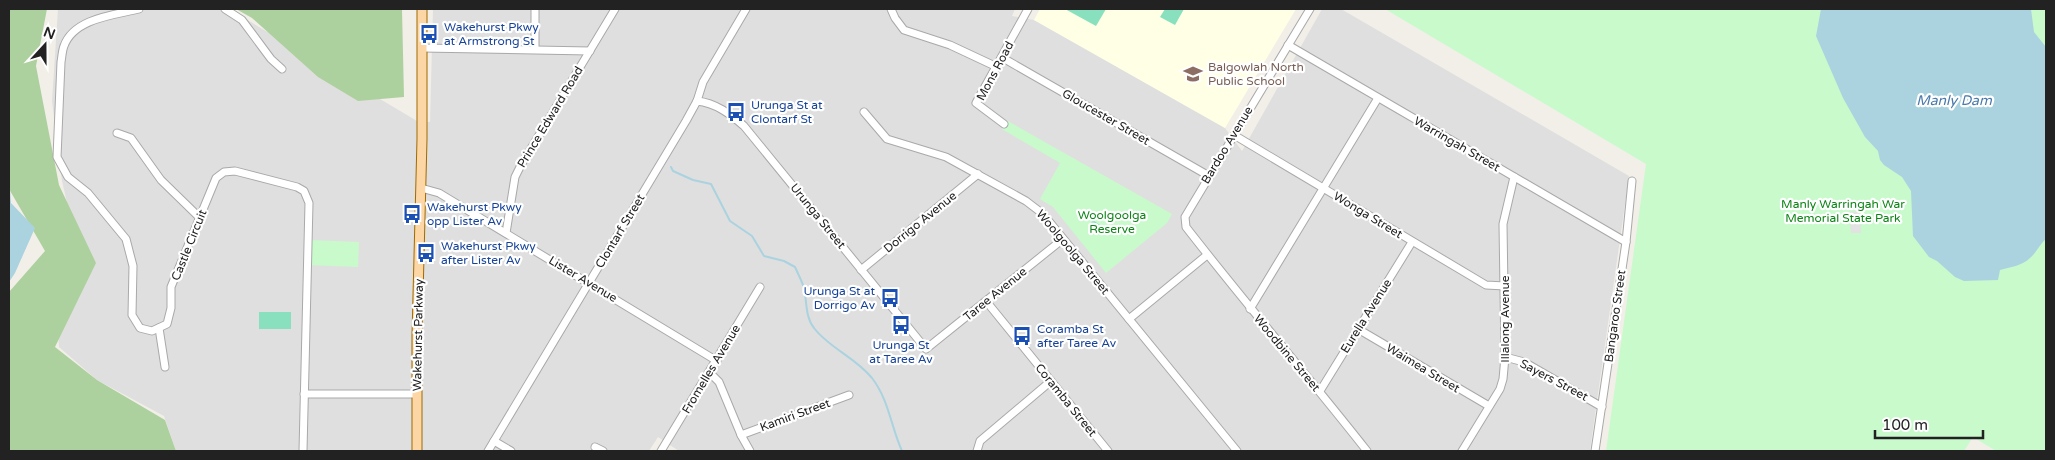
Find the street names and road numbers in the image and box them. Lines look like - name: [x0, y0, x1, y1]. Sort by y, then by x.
- street label: Mons Road: [974, 39, 1016, 103]
- street label: Prince Edward Road: [514, 64, 586, 170]
- street label: Gloucester Street: [1060, 86, 1153, 148]
- street label: Bardoo Avenue: [1198, 104, 1256, 186]
- street label: Warringah Street: [1412, 114, 1503, 174]
- street label: Urunga Street: [787, 181, 849, 252]
- street label: Dorrigo Avenue: [881, 188, 959, 256]
- street label: Wonga Street: [1331, 189, 1405, 241]
- street label: Clontarf Street: [592, 191, 648, 270]
- street label: Castle Circuit: [168, 207, 210, 283]
- street label: Woolgoolga Street: [1034, 207, 1113, 297]
- street label: Lister Avenue: [546, 253, 620, 305]
- street label: Taree Avenue: [961, 264, 1030, 324]
- street label: Bangaroo Street: [1602, 269, 1628, 363]
- street label: Illalong Avenue: [1498, 275, 1512, 363]
- street label: Eurella Avenue: [1338, 276, 1395, 356]
- street label: Wakehurst Parkway: [410, 278, 426, 391]
- street label: Woodbine Street: [1251, 312, 1323, 395]
- street label: Fromelles Avenue: [679, 322, 743, 416]
- street label: Waimea Street: [1384, 341, 1463, 396]
- street label: Sayers Street: [1518, 356, 1591, 404]
- street label: Coramba Street: [1032, 361, 1100, 440]
- street label: Kamiri Street: [758, 396, 832, 434]

